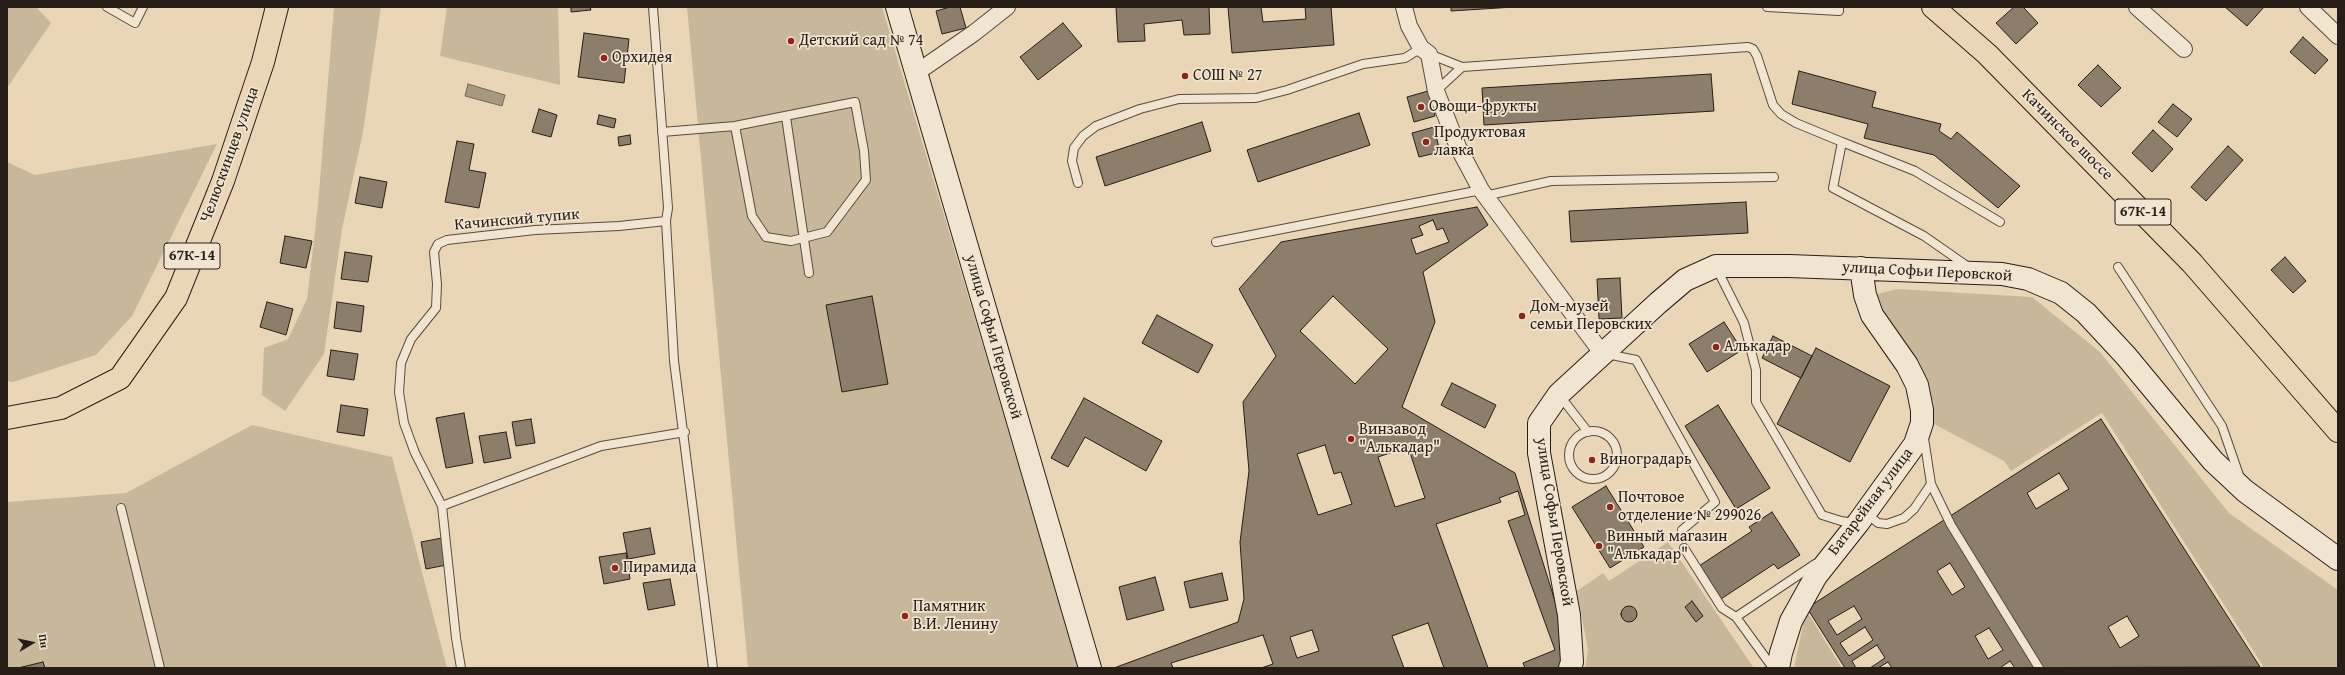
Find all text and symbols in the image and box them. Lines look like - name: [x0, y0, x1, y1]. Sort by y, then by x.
- place label: Детский сад № 74: [799, 31, 923, 51]
- marker: Детский сад № 74: [786, 36, 796, 46]
- place label: Орхидея: [612, 48, 672, 68]
- marker: Орхидея: [599, 53, 609, 63]
- place label: СОШ № 27: [1193, 66, 1262, 86]
- marker: СОШ № 27: [1180, 71, 1190, 81]
- street label: Челюскинцев улица: [197, 85, 263, 225]
- street label: Качинское шоссе: [2017, 85, 2117, 185]
- place label: Овощи-фрукты: [1429, 97, 1537, 117]
- marker: Овощи-фрукты: [1416, 102, 1426, 112]
- place label: Продуктовая лавка: [1434, 123, 1526, 161]
- marker: Продуктовая лавка: [1421, 137, 1431, 147]
- road number: 67К-14: [2115, 199, 2171, 225]
- street label: Качинский тупик: [454, 205, 580, 235]
- road number: 67К-14: [164, 243, 220, 269]
- street label: улица Софьи Перовской: [960, 252, 1026, 422]
- street label: улица Софьи Перовской: [1841, 258, 2013, 286]
- place label: Дом-музей семьи Перовских: [1530, 297, 1652, 335]
- marker: Дом-музей семьи Перовских: [1517, 311, 1527, 321]
- place label: Алькадар: [1724, 337, 1791, 357]
- marker: Алькадар: [1711, 342, 1721, 352]
- place label: Винзавод "Алькадар": [1359, 420, 1440, 458]
- marker: Винзавод "Алькадар": [1346, 434, 1356, 444]
- street label: улица Софьи Перовской: [1531, 436, 1577, 608]
- street label: Батарейная улица: [1824, 445, 1918, 559]
- place label: Виноградарь: [1600, 450, 1692, 470]
- marker: Виноградарь: [1587, 455, 1597, 465]
- place label: Почтовое отделение № 299026: [1618, 488, 1761, 526]
- marker: Почтовое отделение № 299026: [1605, 502, 1615, 512]
- place label: Винный магазин "Алькадар": [1607, 527, 1728, 565]
- marker: Винный магазин "Алькадар": [1594, 541, 1604, 551]
- place label: Пирамида: [623, 558, 696, 578]
- marker: Пирамида: [610, 563, 620, 573]
- place label: Памятник В.И. Ленину: [913, 597, 998, 635]
- marker: Памятник В.И. Ленину: [900, 611, 910, 621]
- north arrow: [12, 623, 52, 663]
- text: Пн: [35, 633, 53, 649]

